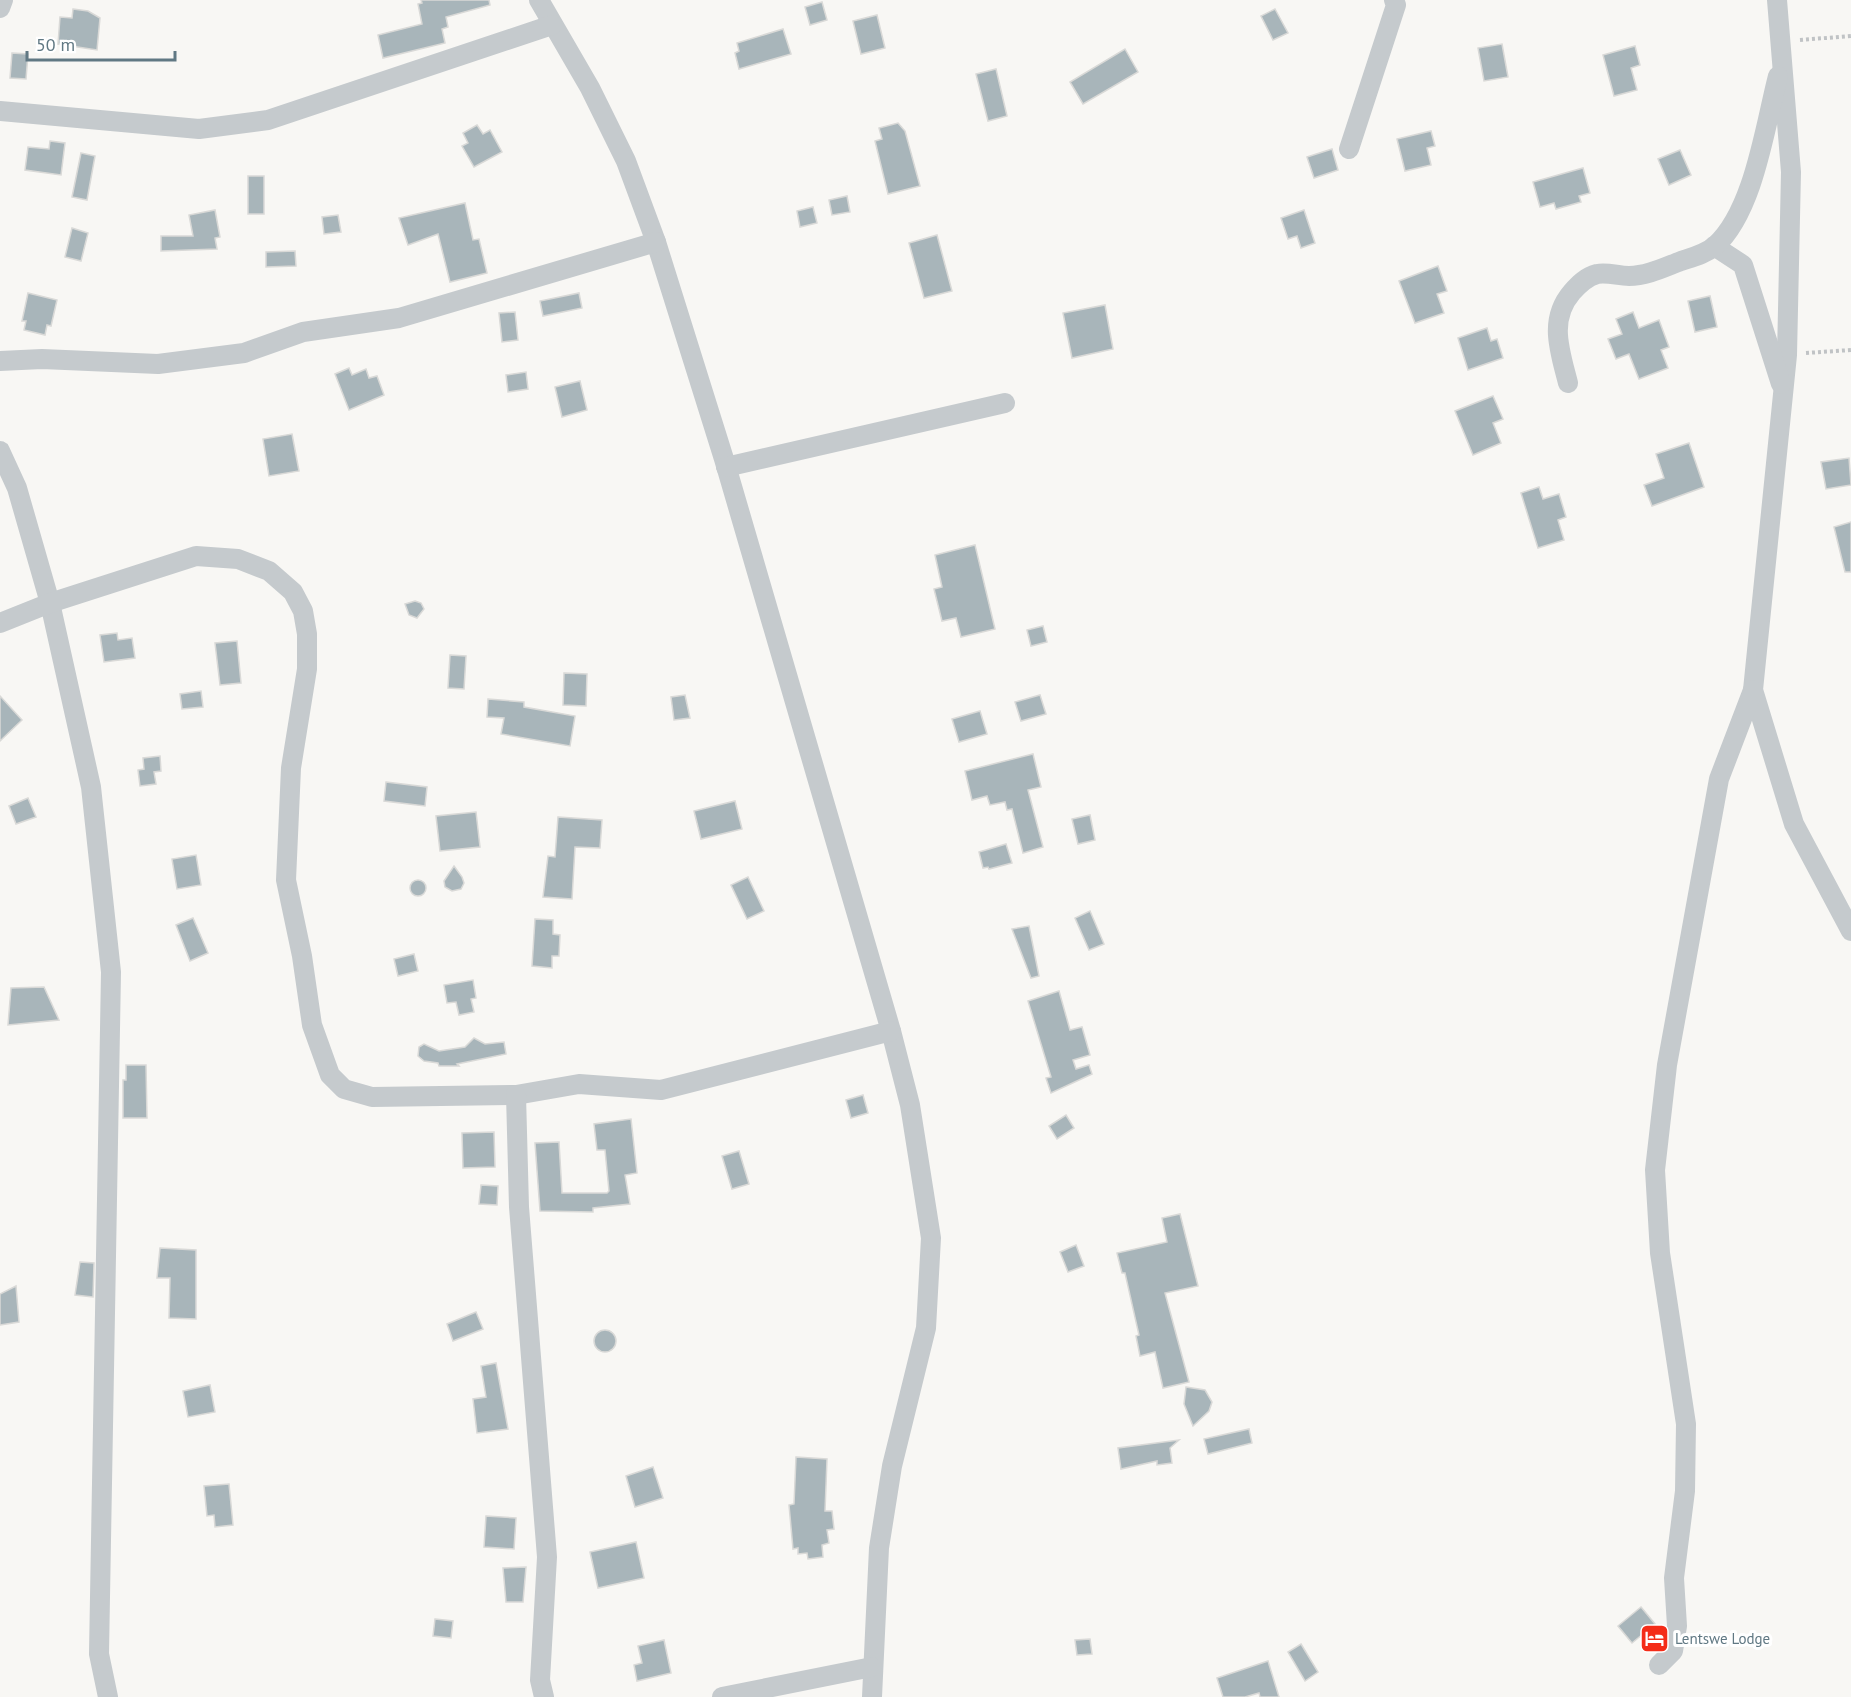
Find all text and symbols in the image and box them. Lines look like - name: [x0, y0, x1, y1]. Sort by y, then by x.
- scale bar: [27, 24, 176, 62]
- text: 50 m: [36, 33, 75, 56]
- hotel icon: Lentswe Lodge: [1638, 1623, 1670, 1655]
- place label: Lentswe Lodge: [1675, 1629, 1770, 1648]

